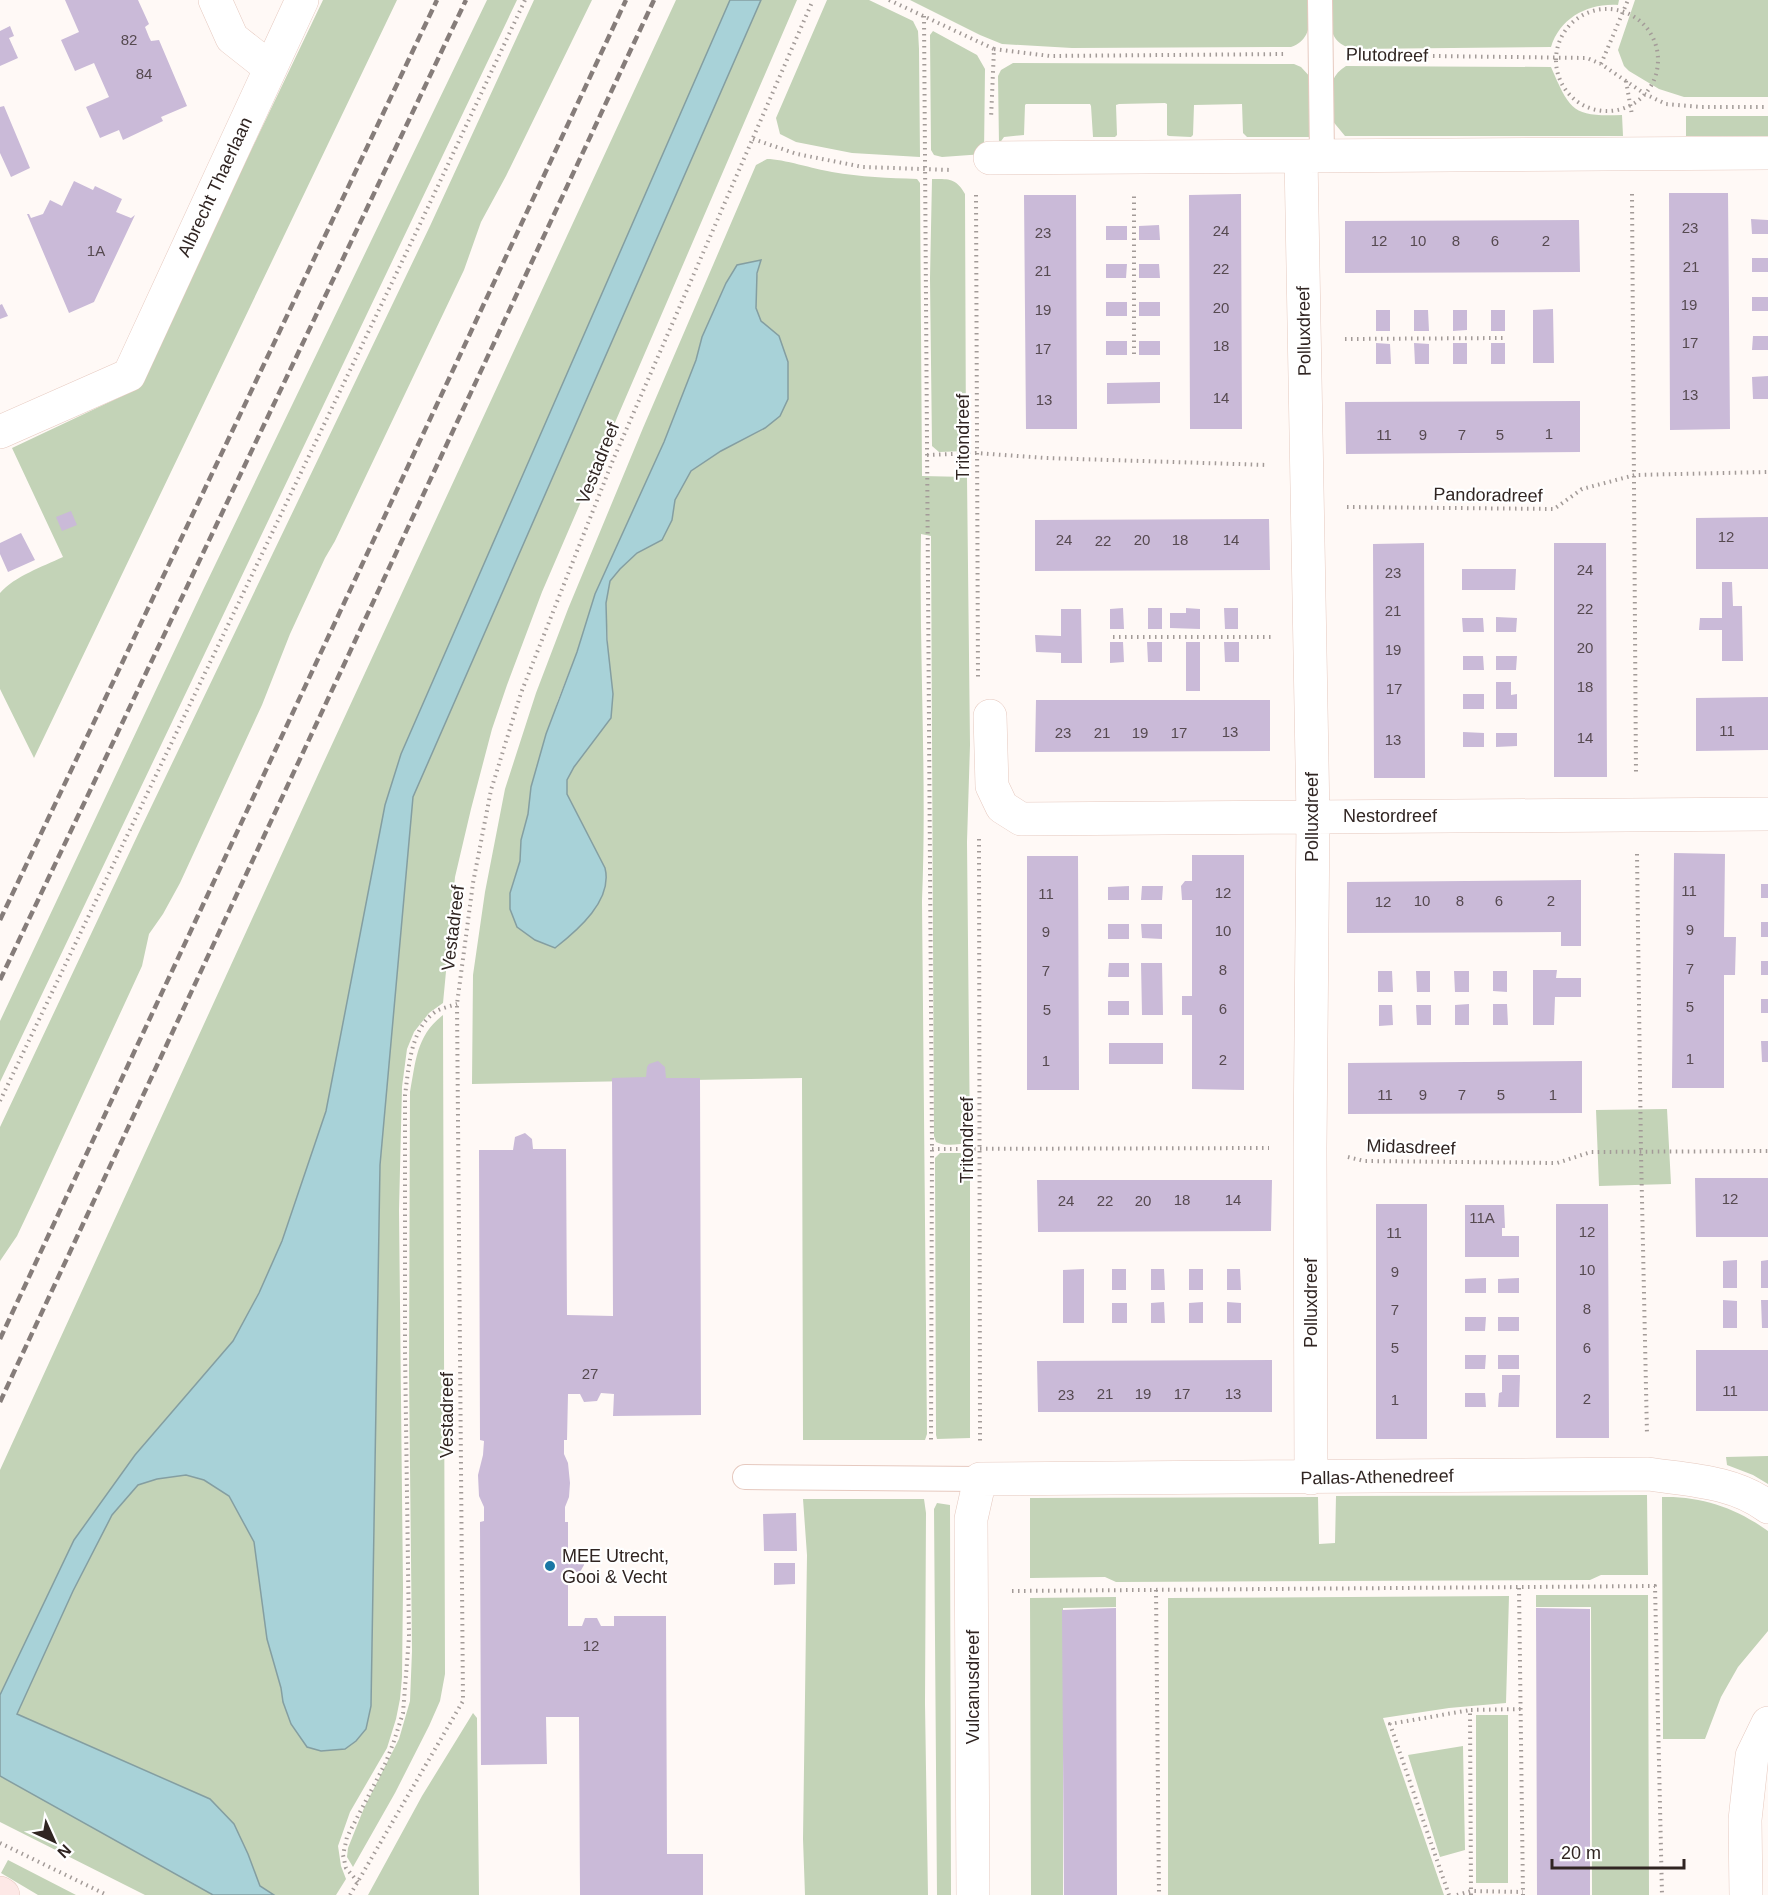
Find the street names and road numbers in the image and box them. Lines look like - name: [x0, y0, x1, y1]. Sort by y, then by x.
- street label: Plutodreef: [1346, 44, 1429, 66]
- street label: Albrecht Thaerlaan: [174, 114, 256, 260]
- street label: Polluxdreef: [1293, 285, 1315, 376]
- street label: Tritondreef: [953, 393, 973, 480]
- street label: Vestadreef: [573, 418, 624, 507]
- street label: Pandoradreef: [1433, 484, 1544, 506]
- street label: Polluxdreef: [1302, 771, 1322, 862]
- street label: Nestordreef: [1343, 806, 1438, 826]
- street label: Vestadreef: [438, 883, 468, 972]
- street label: Tritondreef: [957, 1096, 977, 1183]
- street label: Midasdreef: [1366, 1135, 1457, 1159]
- street label: Polluxdreef: [1301, 1257, 1321, 1348]
- street label: Vestadreef: [437, 1371, 457, 1458]
- street label: Pallas-Athenedreef: [1300, 1466, 1455, 1488]
- street label: Vulcanusdreef: [963, 1629, 983, 1744]

